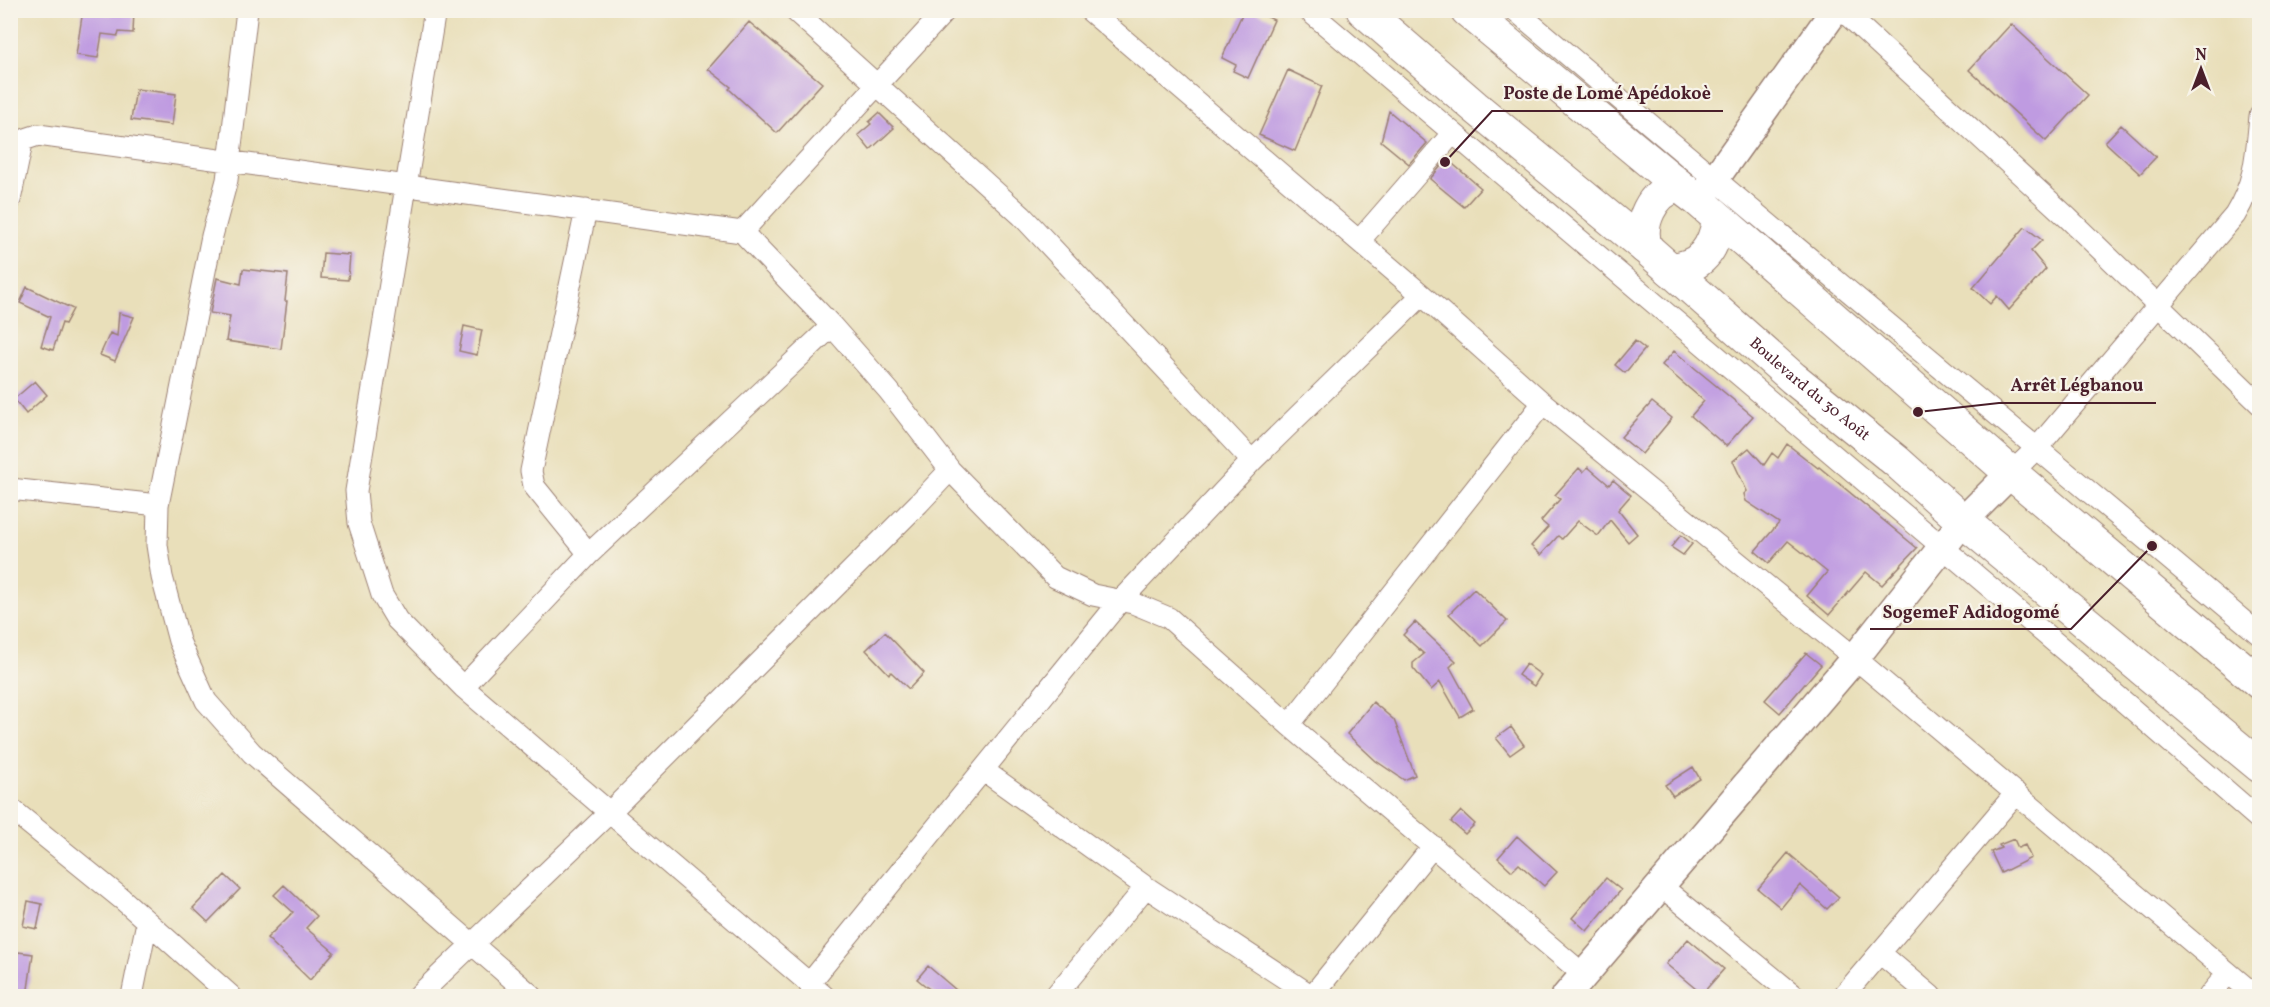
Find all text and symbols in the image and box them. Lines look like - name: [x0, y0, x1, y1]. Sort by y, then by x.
- north arrow: [2171, 39, 2231, 99]
- text: N: [2195, 45, 2207, 67]
- callout: Poste de Lomé Apédokoè: [1492, 75, 1723, 111]
- text: Poste de Lomé Apédokoè: [1503, 82, 1711, 107]
- street label: Boulevard du 30 Août: [1744, 333, 1875, 447]
- callout: Arrêt Légbanou: [1999, 367, 2156, 403]
- text: Arrêt Légbanou: [2011, 374, 2143, 399]
- callout: SogemeF Adidogomé: [1870, 593, 2071, 629]
- text: SogemeF Adidogomé: [1882, 601, 2060, 626]

